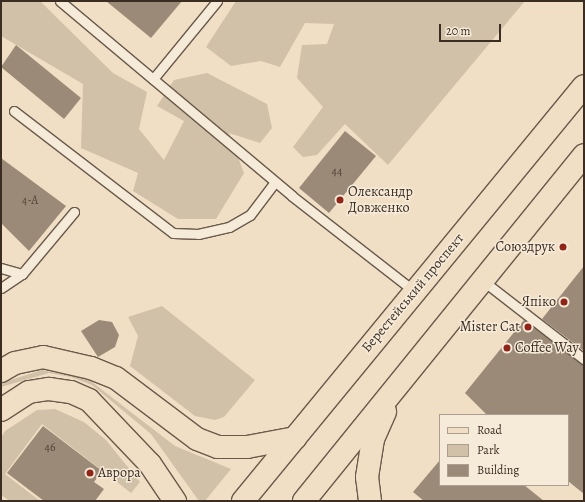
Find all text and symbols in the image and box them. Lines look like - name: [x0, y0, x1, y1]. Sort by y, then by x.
- scale bar: [441, 16, 503, 42]
- text: 20 m: [446, 23, 470, 39]
- house number: 44: [332, 165, 342, 179]
- place label: Олександр Довженко: [348, 184, 413, 216]
- house number: 4-А: [22, 194, 38, 208]
- marker: Олександр Довженко: [335, 195, 345, 205]
- street label: Берестейський проспект: [358, 230, 468, 356]
- place label: Союздрук: [496, 239, 555, 255]
- marker: Союздрук: [558, 242, 568, 252]
- place label: Япіко: [522, 294, 556, 310]
- marker: Япіко: [559, 297, 569, 307]
- place label: Mister Cat: [460, 319, 520, 335]
- marker: Mister Cat: [523, 322, 533, 332]
- place label: Coffee Way: [515, 340, 579, 356]
- marker: Coffee Way: [502, 343, 512, 353]
- legend: [439, 414, 569, 486]
- text: Road: [477, 422, 502, 438]
- house number: 46: [45, 441, 55, 455]
- text: Park: [477, 442, 500, 458]
- text: Building: [477, 462, 519, 478]
- place label: Аврора: [98, 465, 141, 481]
- marker: Аврора: [85, 468, 95, 478]

